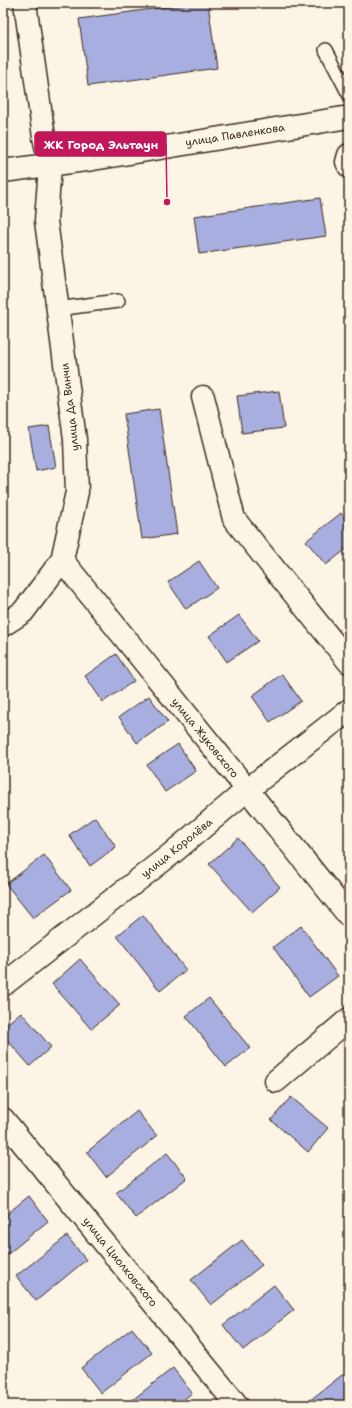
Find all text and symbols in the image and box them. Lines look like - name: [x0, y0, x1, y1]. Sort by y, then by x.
- street label: улица Павленкова: [184, 120, 286, 150]
- callout: ЖК Город Эльтаун: [35, 132, 166, 156]
- text: ЖК Город Эльтаун: [44, 137, 158, 153]
- street label: улица Да Винчи: [57, 362, 83, 452]
- street label: улица Жуковского: [168, 695, 242, 782]
- street label: улица Королёва: [138, 814, 216, 881]
- street label: улица Циолковского: [79, 1214, 161, 1310]

